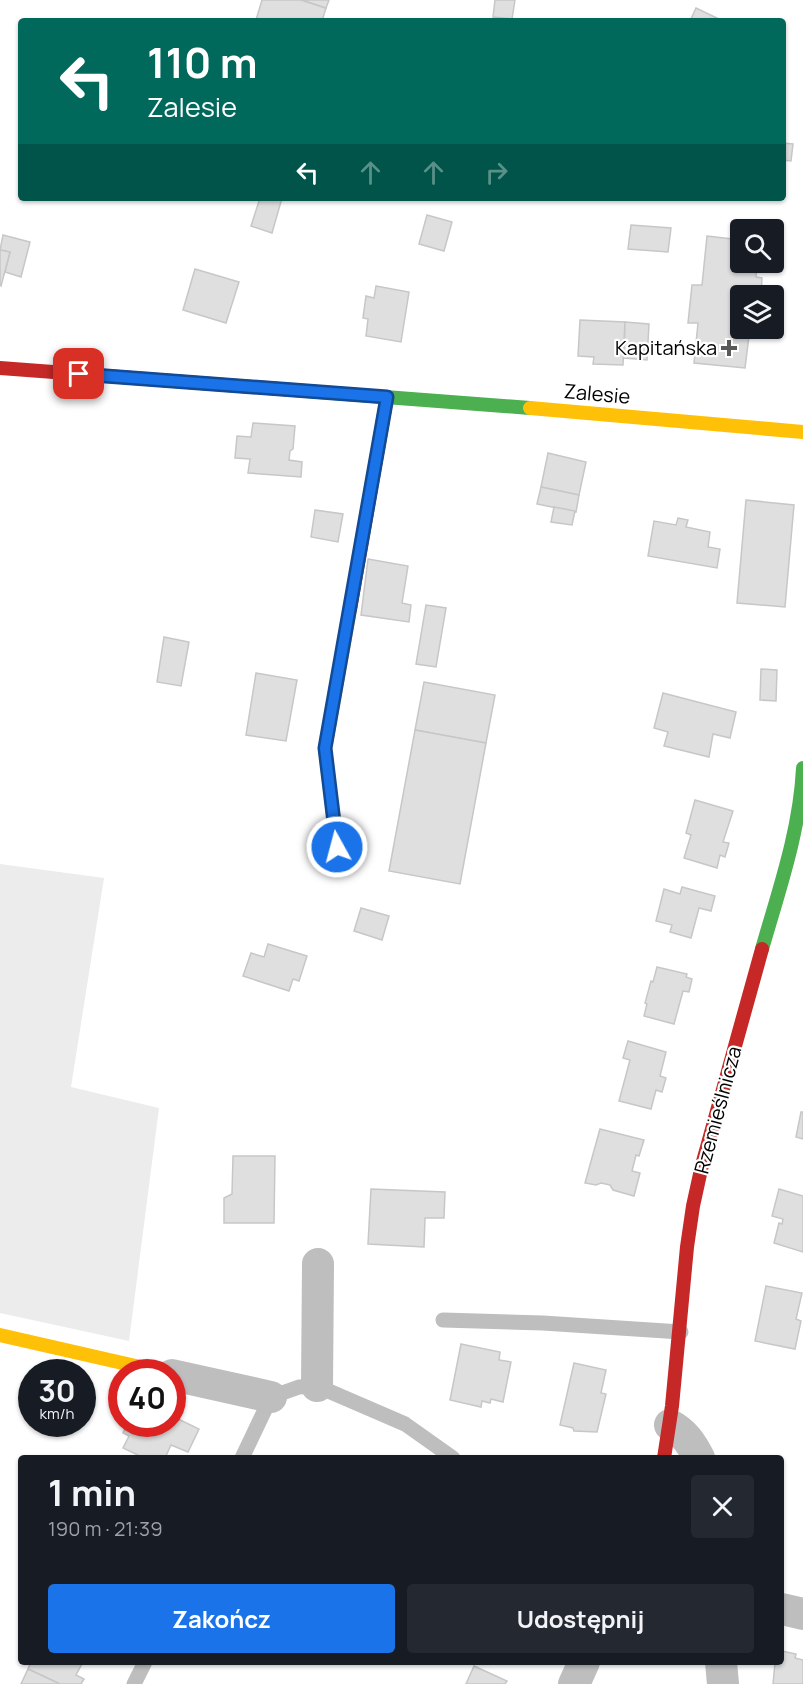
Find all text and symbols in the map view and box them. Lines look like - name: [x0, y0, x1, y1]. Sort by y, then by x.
- text: 110 m: [147, 33, 258, 91]
- icon: left: [48, 42, 126, 120]
- text: Zalesie: [147, 88, 237, 125]
- icon: left: [291, 156, 324, 189]
- icon: ahead: [354, 156, 387, 189]
- icon: ahead: [417, 156, 450, 189]
- icon: right: [480, 156, 513, 189]
- map controls: [730, 219, 784, 339]
- button: search: [730, 219, 784, 273]
- button: layers: [730, 285, 784, 339]
- place label: Kapitańska: [615, 334, 717, 361]
- marker: Kapitańska: [722, 341, 736, 355]
- pin: [53, 348, 104, 399]
- icon: arrive: [62, 357, 95, 390]
- street label: Zalesie: [563, 377, 631, 410]
- position arrow: [305, 815, 369, 879]
- street label: Rzemieślnicza: [688, 1043, 748, 1177]
- speed limit sign: 40: [108, 1359, 186, 1437]
- text: 30: [38, 1370, 76, 1411]
- text: km/h: [40, 1403, 74, 1424]
- text: 1 min: [48, 1468, 136, 1517]
- button: close: [691, 1475, 754, 1538]
- text: 190 m · 21:39: [48, 1515, 163, 1542]
- button: Zakończ: [48, 1584, 395, 1653]
- button: Udostępnij: [407, 1584, 754, 1653]

